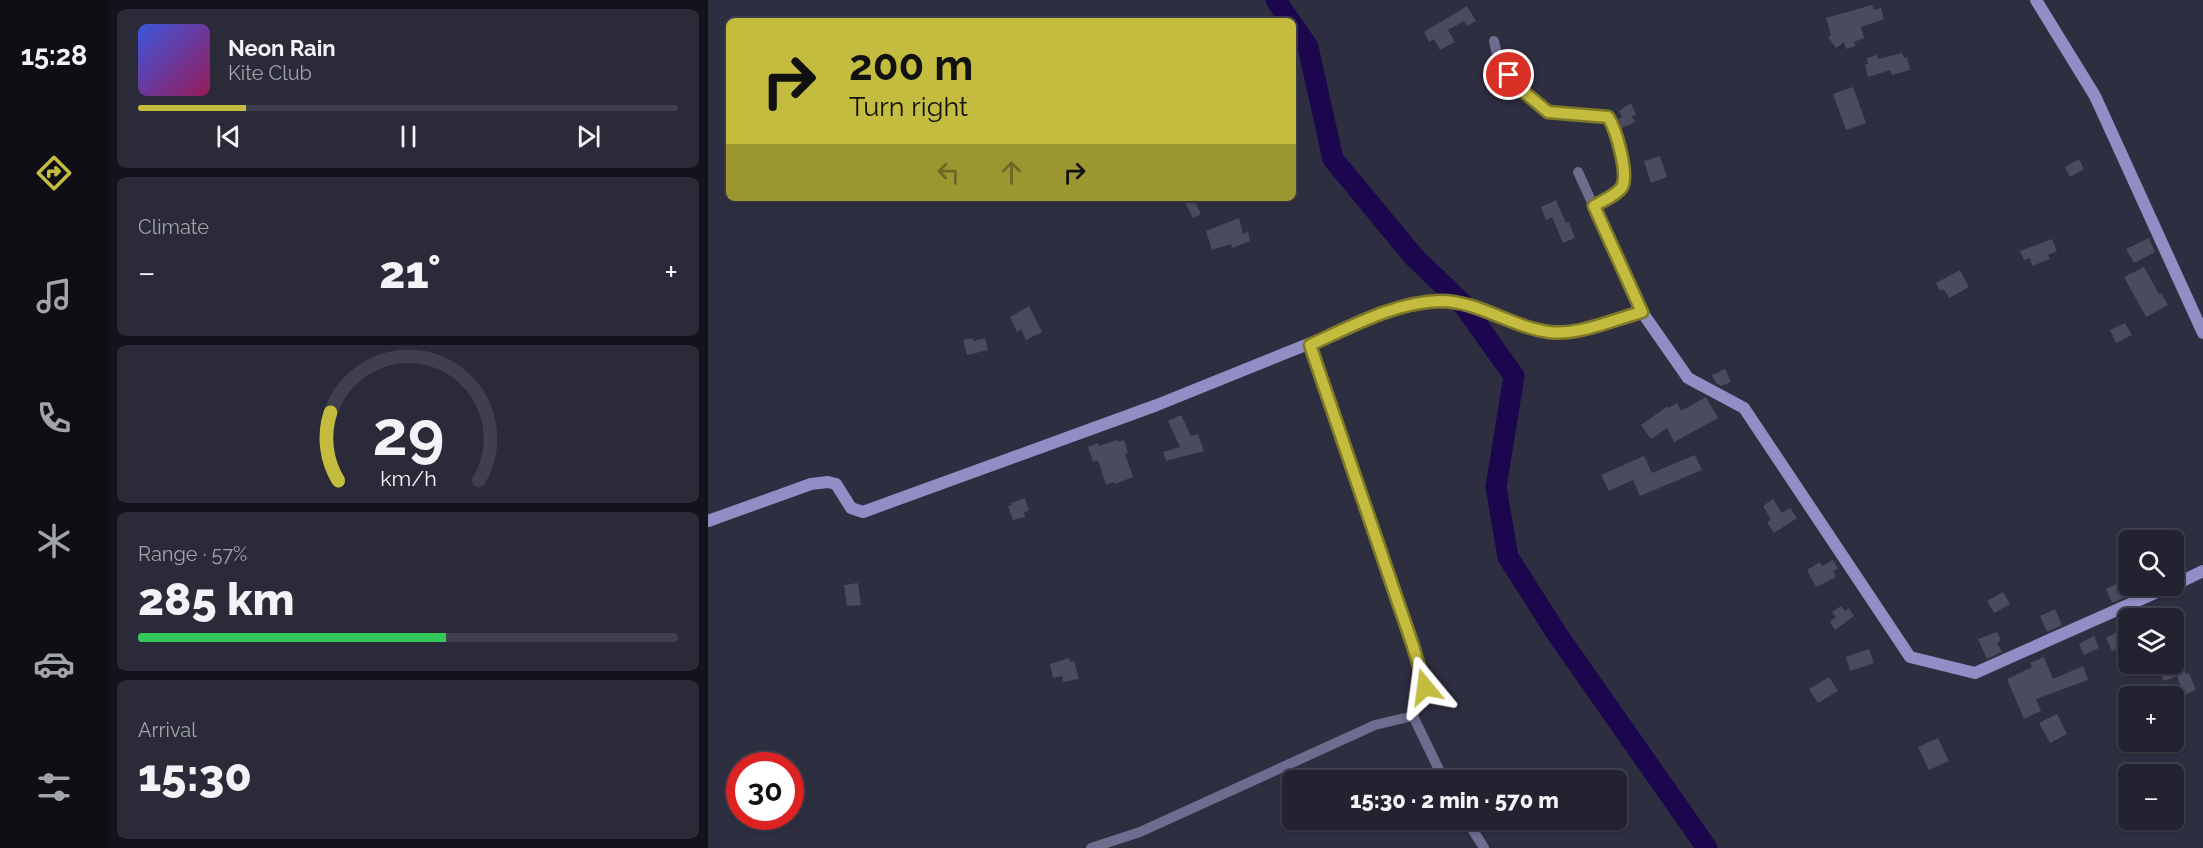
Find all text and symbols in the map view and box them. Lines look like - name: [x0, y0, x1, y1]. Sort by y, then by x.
- text: Neon Rain: [228, 35, 336, 61]
- text: 15:28: [21, 40, 87, 71]
- text: 200 m: [849, 41, 973, 90]
- icon: right: [750, 42, 828, 120]
- pin: [1483, 49, 1534, 100]
- icon: arrive: [1492, 58, 1525, 91]
- text: Kite Club: [228, 61, 312, 85]
- text: Turn right: [849, 91, 968, 122]
- icon: previous: [212, 120, 245, 153]
- icon: pause: [392, 120, 425, 153]
- icon: next: [572, 120, 605, 153]
- icon: directions: [33, 152, 75, 194]
- icon: left: [932, 156, 965, 189]
- icon: ahead: [995, 156, 1028, 189]
- icon: right: [1058, 156, 1091, 189]
- text: Climate: [138, 215, 209, 239]
- text: 21°: [379, 246, 441, 299]
- text: −: [138, 253, 156, 292]
- text: +: [664, 253, 678, 292]
- icon: music: [33, 275, 75, 317]
- text: 29: [372, 396, 444, 470]
- icon: phone: [33, 397, 75, 439]
- text: km/h: [380, 466, 436, 491]
- icon: climate: [33, 520, 75, 562]
- map controls: [2118, 530, 2184, 830]
- button: search: [2118, 530, 2184, 596]
- text: Range · 57%: [138, 542, 247, 566]
- text: 285 km: [138, 573, 295, 626]
- button: layers: [2118, 608, 2184, 674]
- icon: car: [33, 643, 75, 685]
- position arrow: [1393, 655, 1457, 719]
- button: +: [2118, 686, 2184, 752]
- text: Arrival: [138, 718, 197, 742]
- text: 15:30: [138, 749, 252, 802]
- speed limit sign: 30: [726, 752, 804, 830]
- button: −: [2118, 764, 2184, 830]
- icon: filters: [33, 766, 75, 808]
- text: 15:30 · 2 min · 570 m: [1350, 787, 1559, 813]

